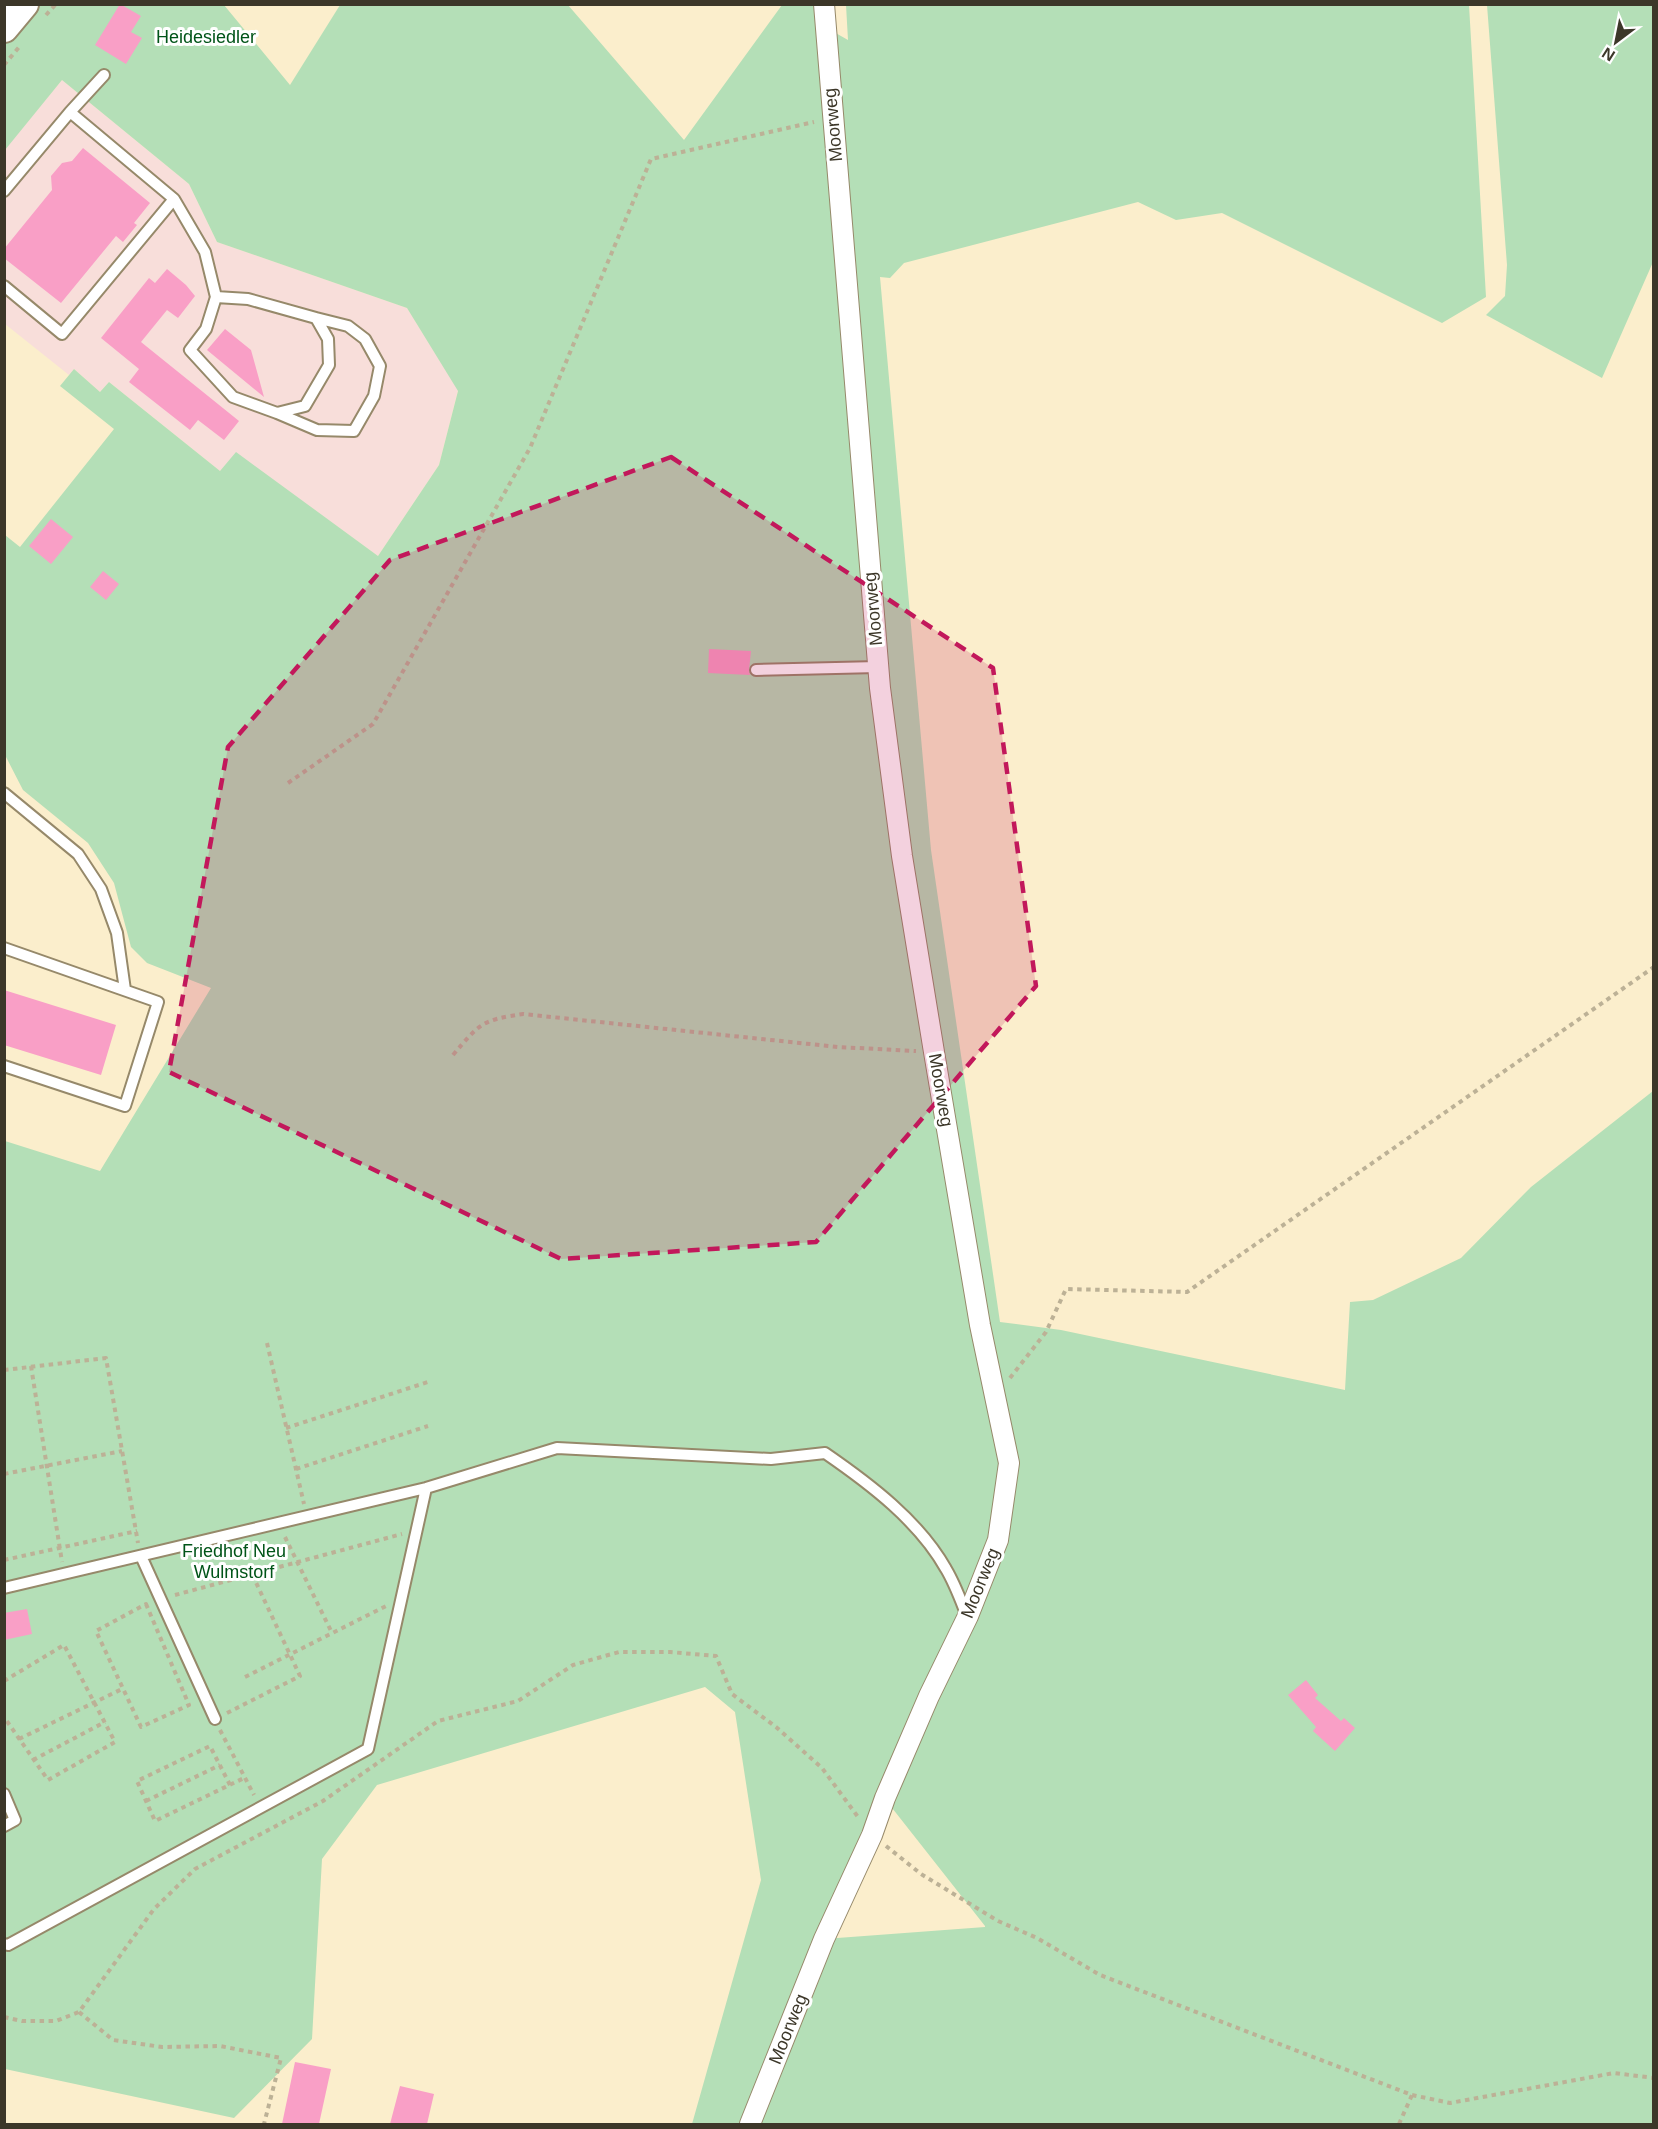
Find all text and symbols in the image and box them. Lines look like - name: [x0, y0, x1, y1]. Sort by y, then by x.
- north arrow: [1586, 12, 1646, 72]
- park label: Heidesiedler: [156, 27, 256, 47]
- text: N: [1599, 44, 1618, 65]
- street label: Moorweg: [820, 87, 846, 163]
- street label: Moorweg: [860, 571, 886, 647]
- street label: Moorweg: [925, 1052, 957, 1128]
- park label: Friedhof Neu Wulmstorf: [182, 1541, 286, 1582]
- street label: Moorweg: [957, 1545, 1003, 1621]
- street label: Moorweg: [765, 1991, 811, 2067]

